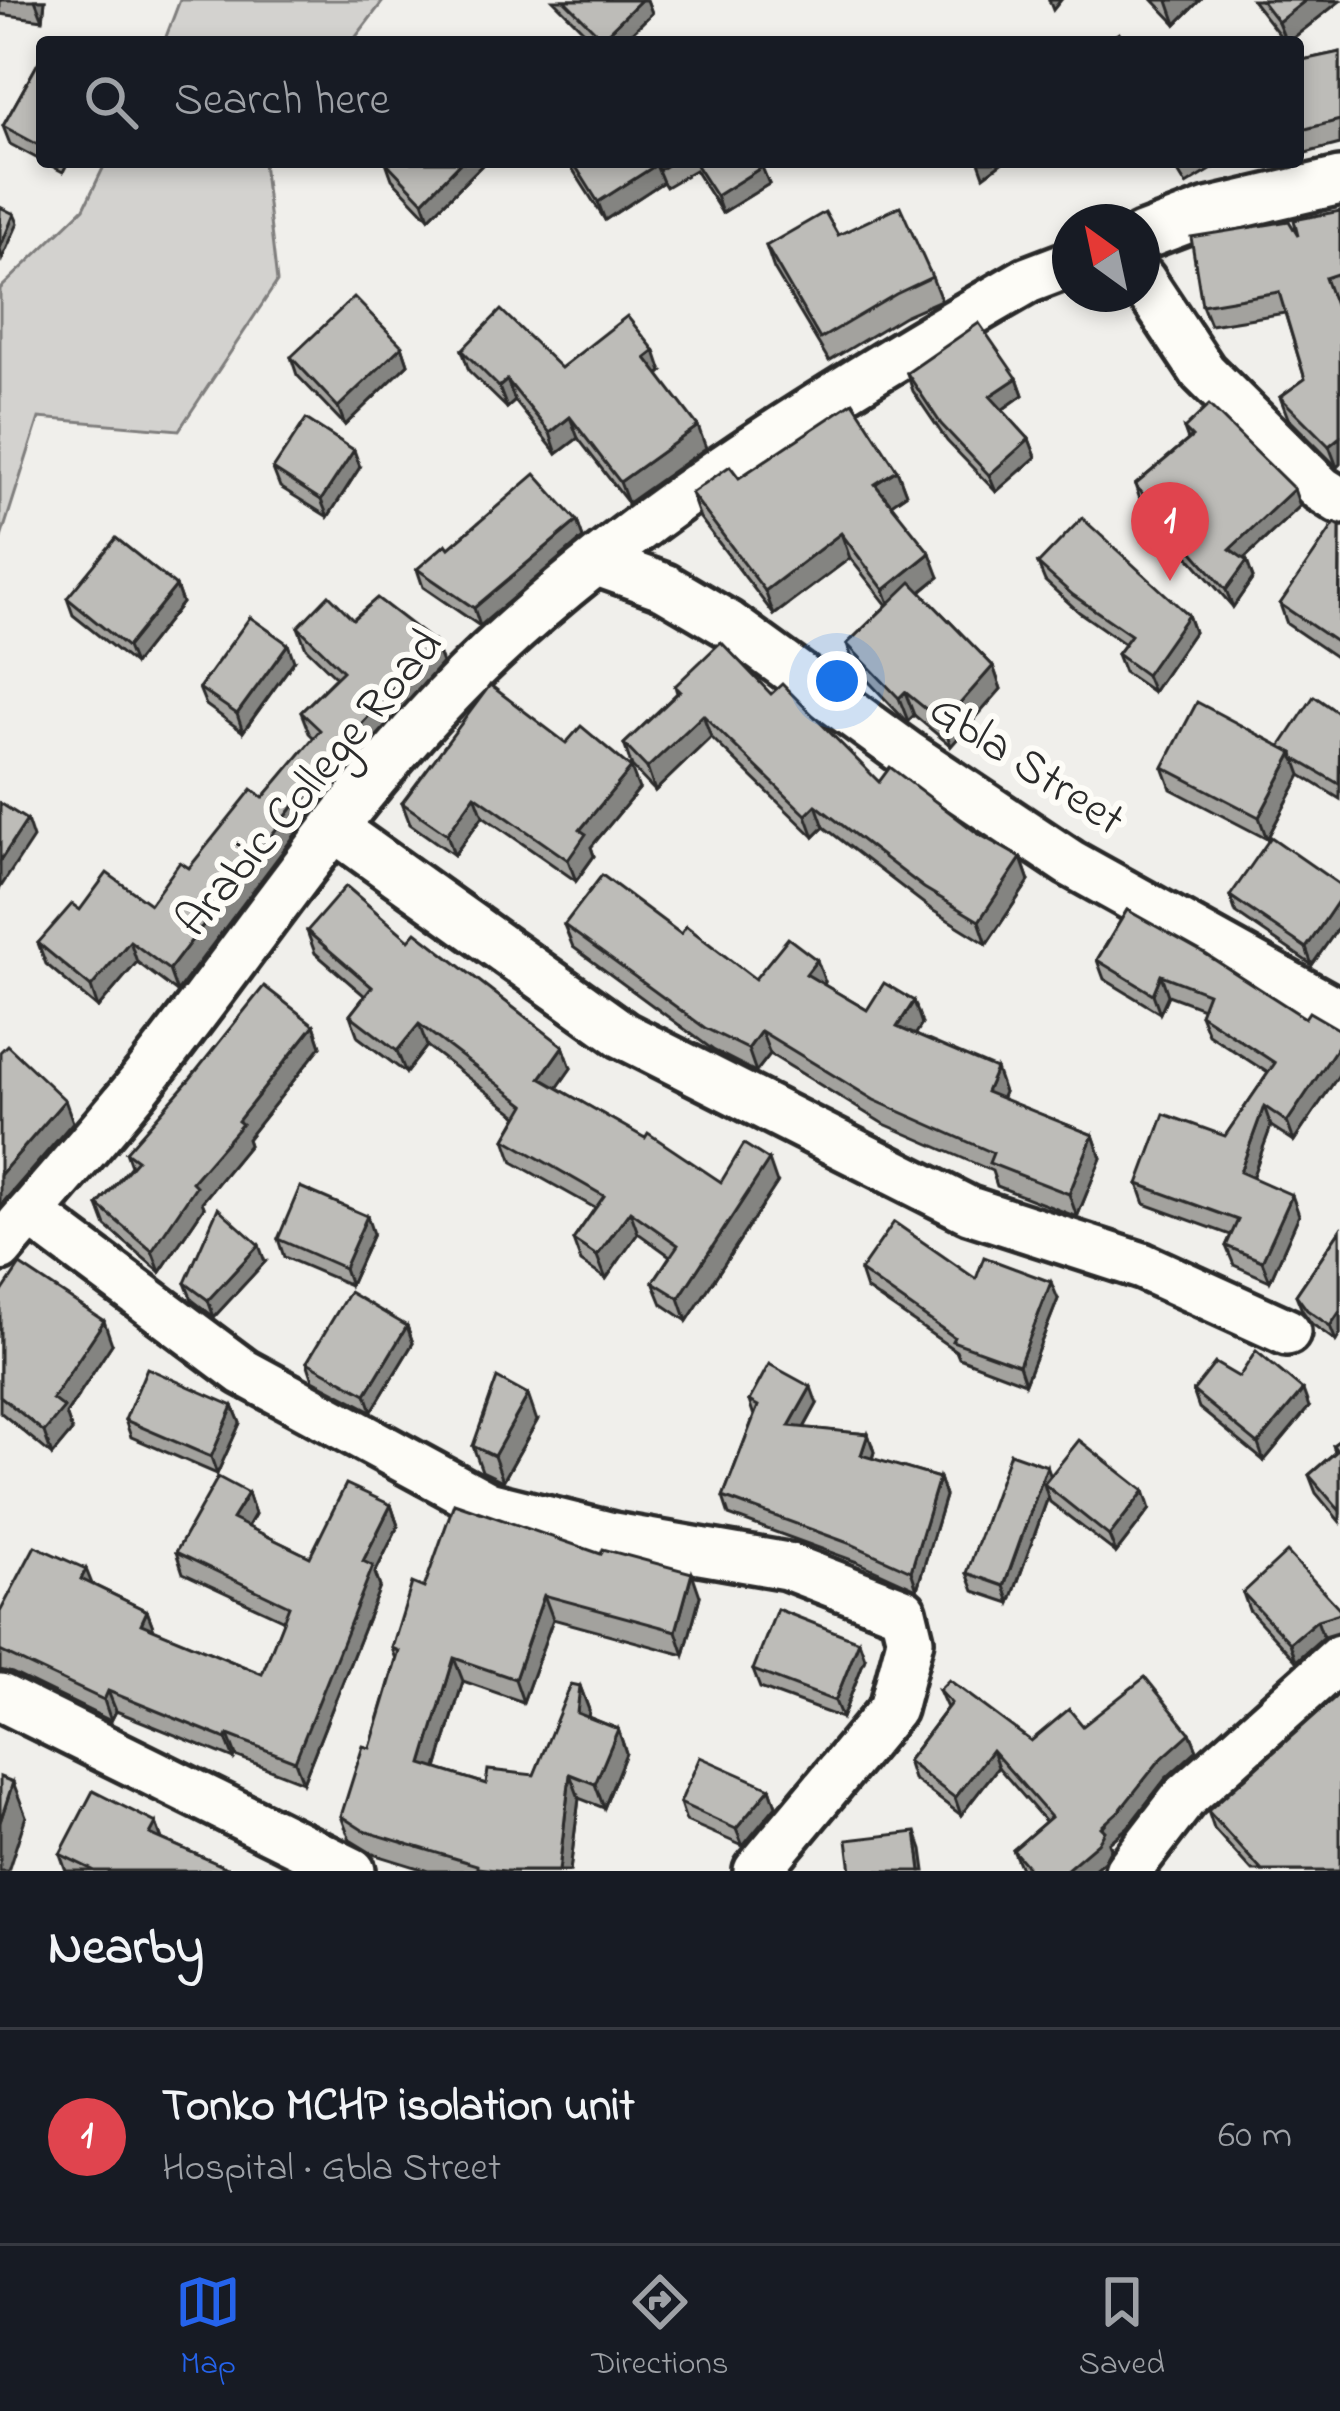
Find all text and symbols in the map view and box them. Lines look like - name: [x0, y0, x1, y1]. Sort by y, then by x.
- search box: [36, 36, 1304, 168]
- icon: search: [78, 69, 144, 135]
- text: Search here: [174, 69, 390, 135]
- north arrow: [1052, 204, 1160, 312]
- pin: 1: [1131, 482, 1209, 581]
- street label: Arabic College Road: [161, 614, 462, 954]
- your location: [807, 651, 867, 711]
- street label: Gbla Street: [914, 676, 1138, 856]
- text: Nearby: [48, 1912, 204, 1987]
- text: Tonko MCHP isolation unit: [162, 2075, 635, 2141]
- text: 1: [81, 2108, 93, 2165]
- text: 60 m: [1218, 2108, 1292, 2165]
- text: Hospital · Gbla Street: [162, 2141, 501, 2198]
- tab: Map: [175, 2269, 241, 2389]
- tab: Directions: [591, 2269, 728, 2389]
- tab: Saved: [1079, 2269, 1165, 2389]

